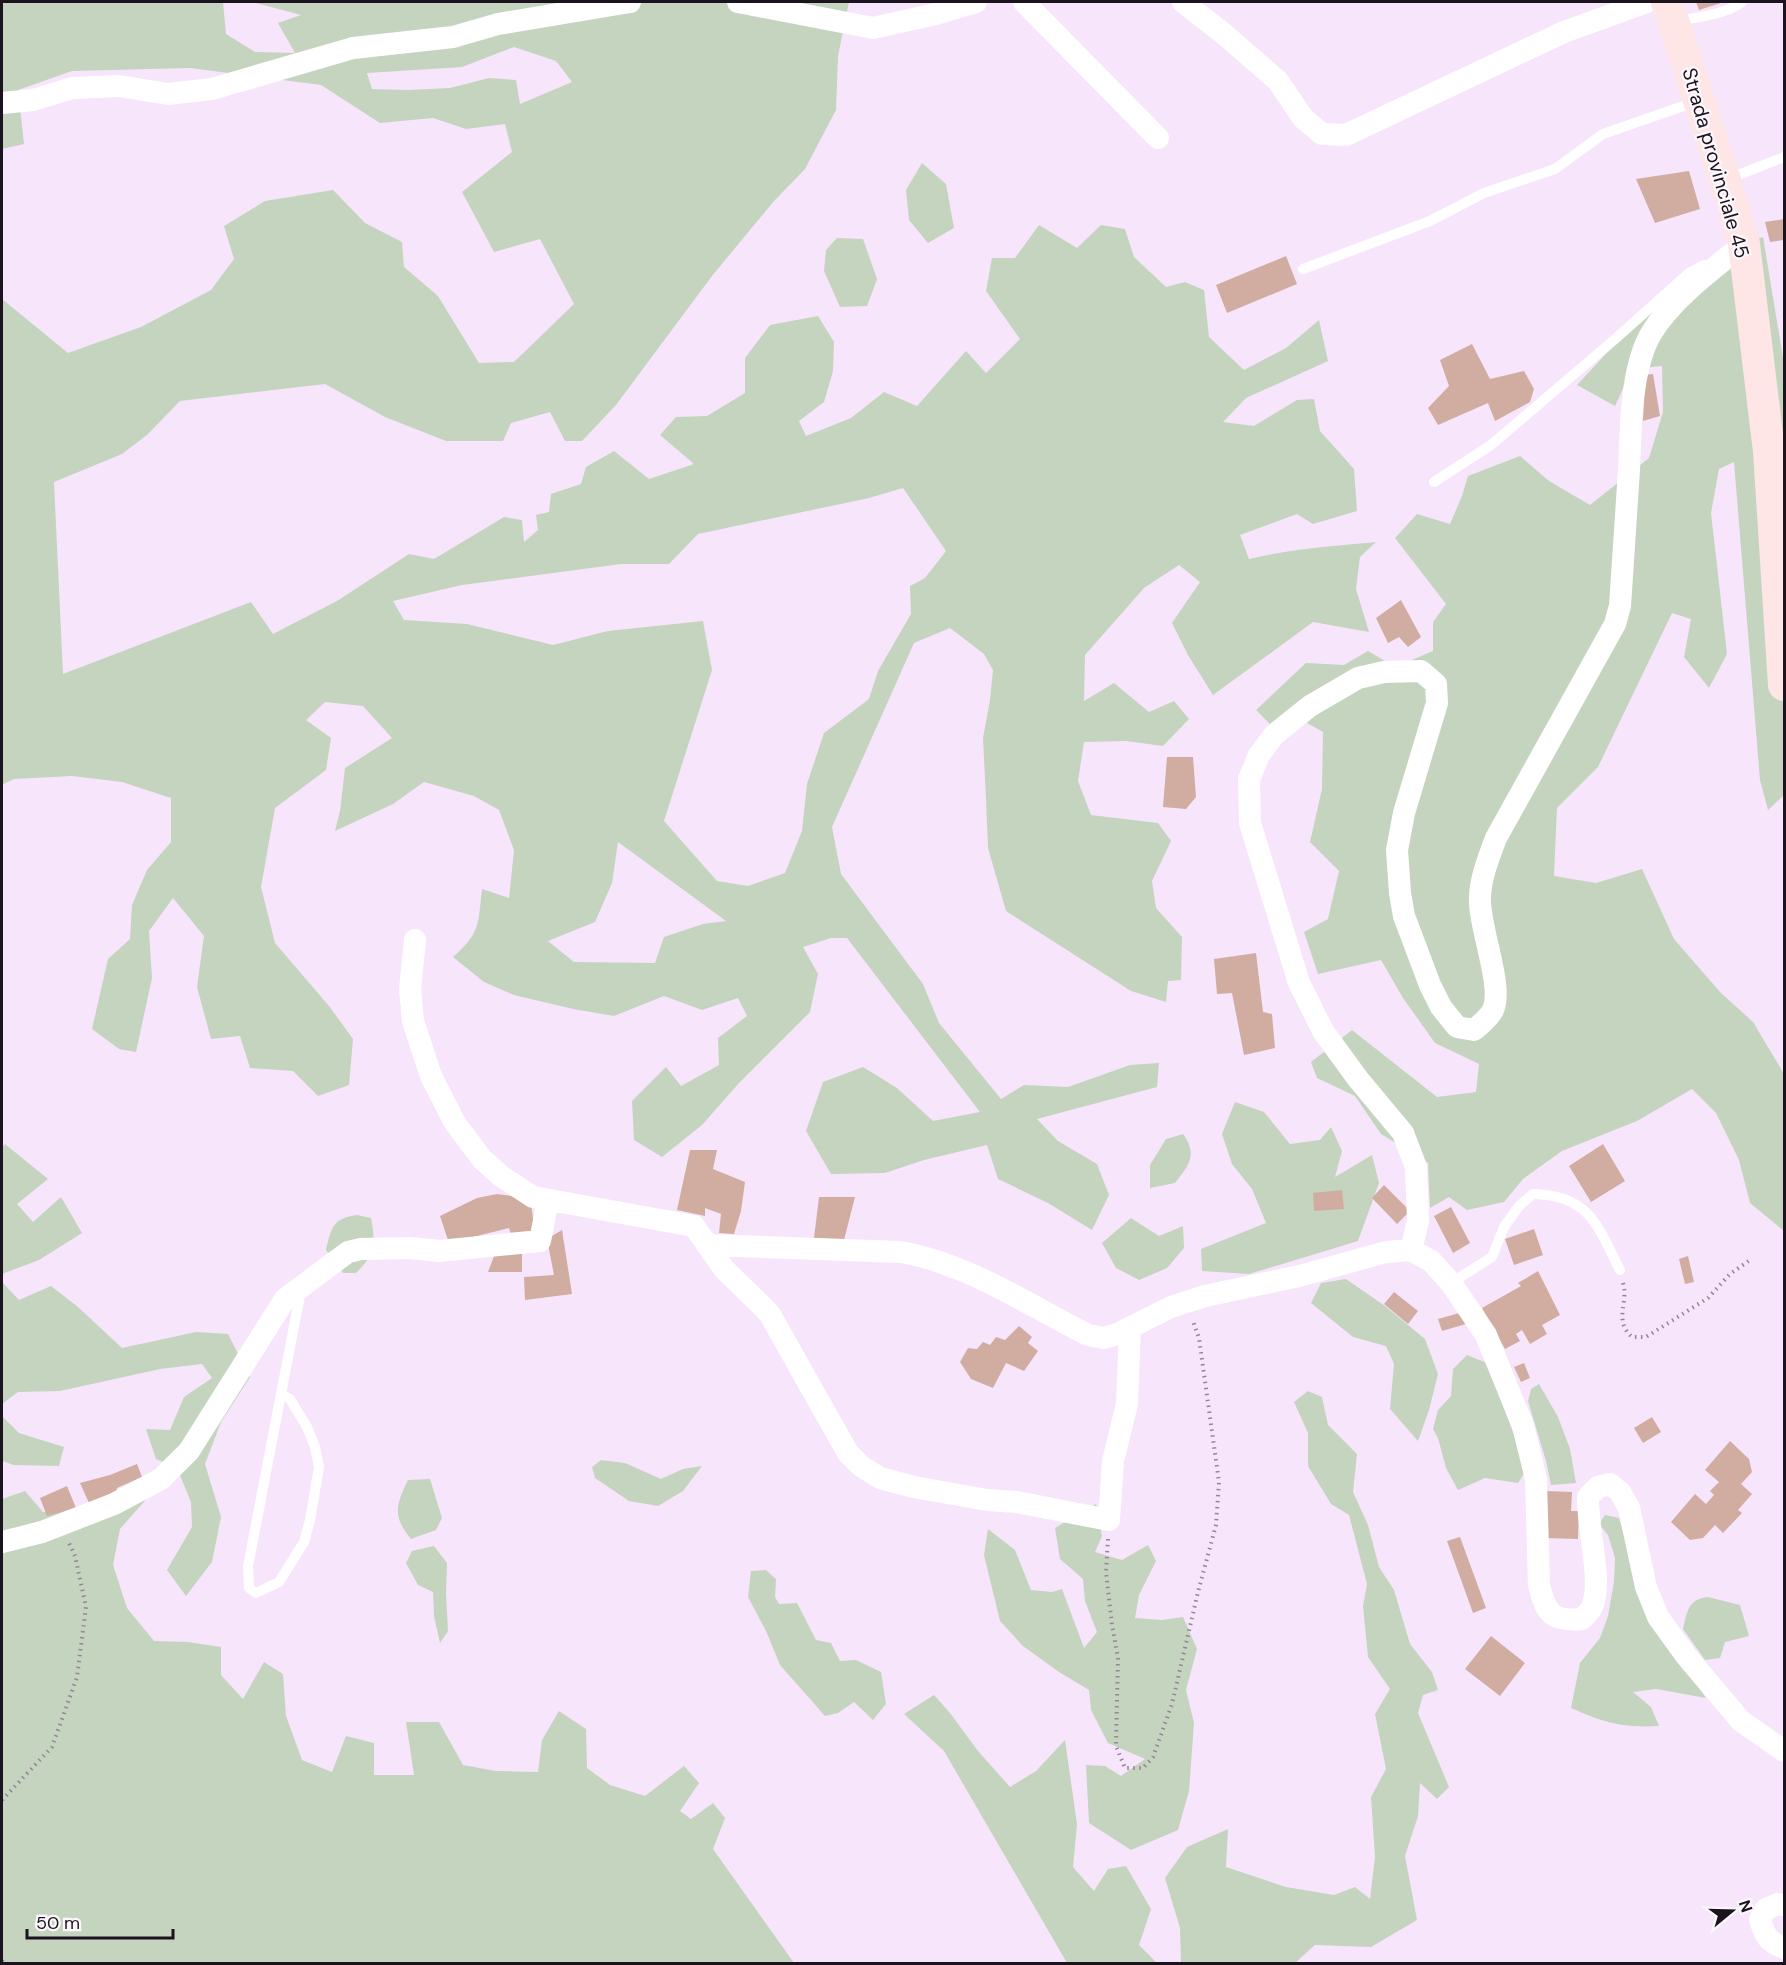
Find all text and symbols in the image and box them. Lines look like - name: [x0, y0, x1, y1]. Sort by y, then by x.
- street label: Strada provinciale 45: [1676, 65, 1756, 261]
- north arrow: [1702, 1881, 1762, 1941]
- text: N: [1734, 1897, 1758, 1915]
- scale bar: [27, 1902, 172, 1940]
- text: 50 m: [36, 1911, 80, 1935]

